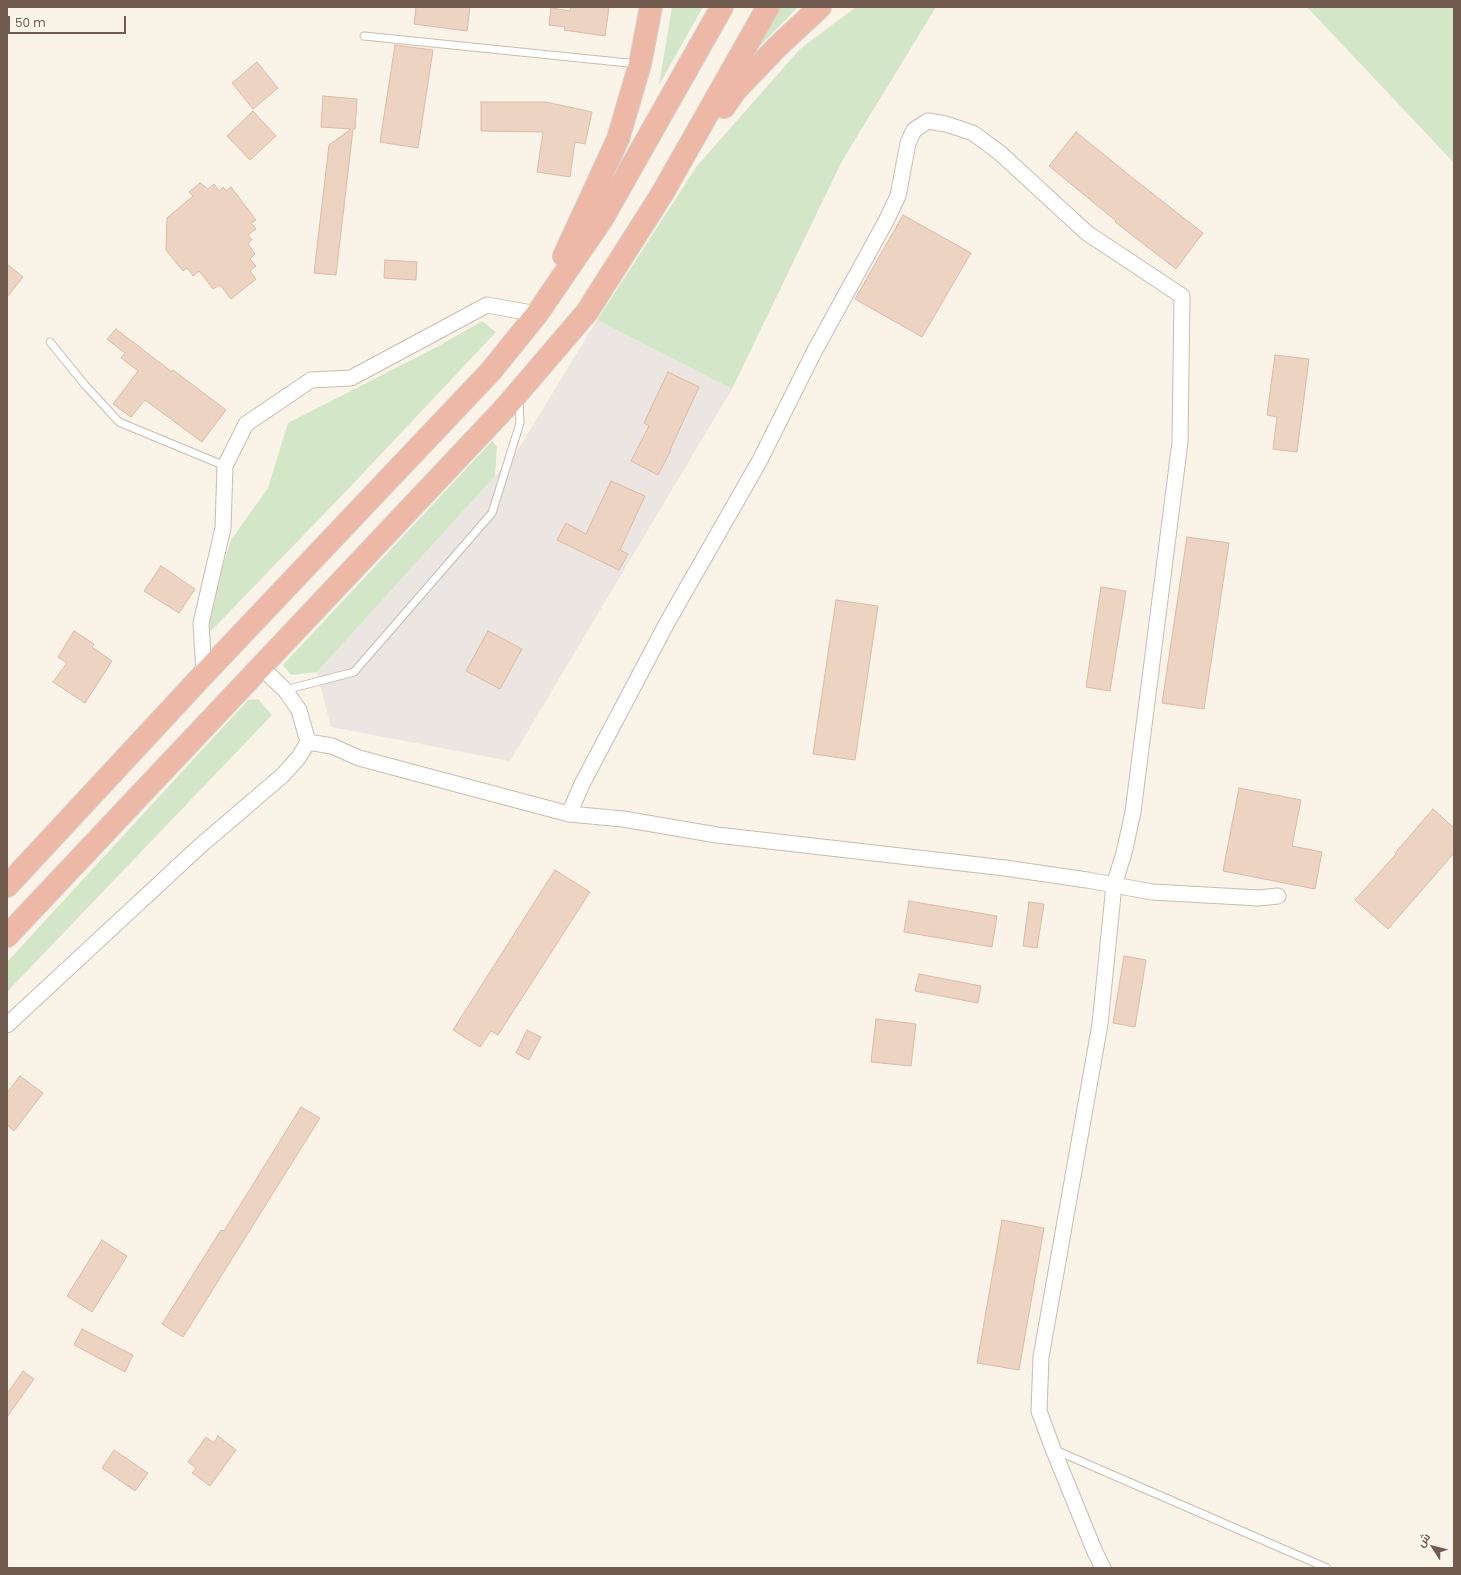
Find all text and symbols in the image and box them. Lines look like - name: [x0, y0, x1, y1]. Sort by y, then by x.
- scale bar: [10, 8, 128, 34]
- text: 50 m: [15, 14, 46, 31]
- north arrow: [1413, 1527, 1453, 1567]
- text: ش: [1413, 1530, 1434, 1550]

